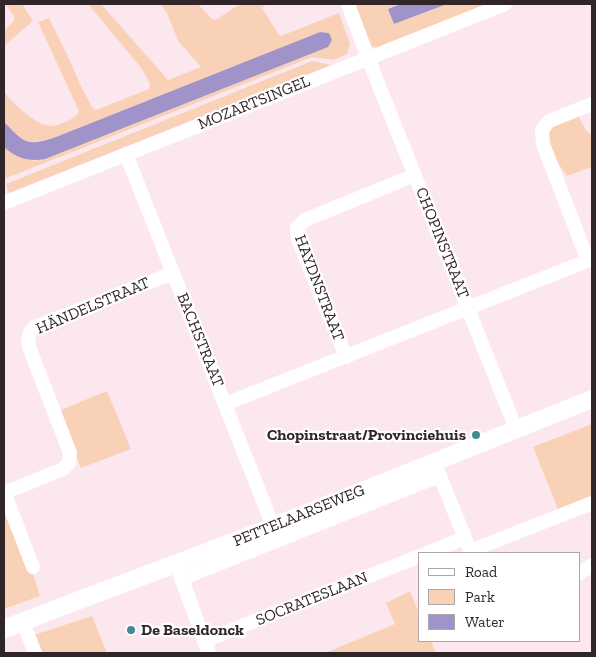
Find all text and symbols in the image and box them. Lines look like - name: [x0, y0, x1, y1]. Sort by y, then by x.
- street label: MOZARTSINGEL: [195, 72, 313, 134]
- street label: CHOPINSTRAAT: [411, 185, 473, 301]
- street label: HAYDNSTRAAT: [290, 232, 348, 344]
- street label: HÄNDELSTRAAT: [33, 273, 153, 339]
- street label: BACHSTRAAT: [172, 290, 228, 390]
- place label: Chopinstraat/Provinciehuis: [267, 425, 466, 445]
- marker: Chopinstraat/Provinciehuis: [470, 429, 482, 441]
- street label: PETTELAARSEWEG: [230, 481, 368, 551]
- legend: [418, 552, 581, 642]
- text: Road: [465, 563, 497, 581]
- street label: SOCRATESLAAN: [253, 568, 371, 630]
- text: Park: [465, 588, 495, 606]
- text: Water: [465, 613, 505, 631]
- place label: De Baseldonck: [141, 620, 244, 640]
- marker: De Baseldonck: [125, 624, 137, 636]

